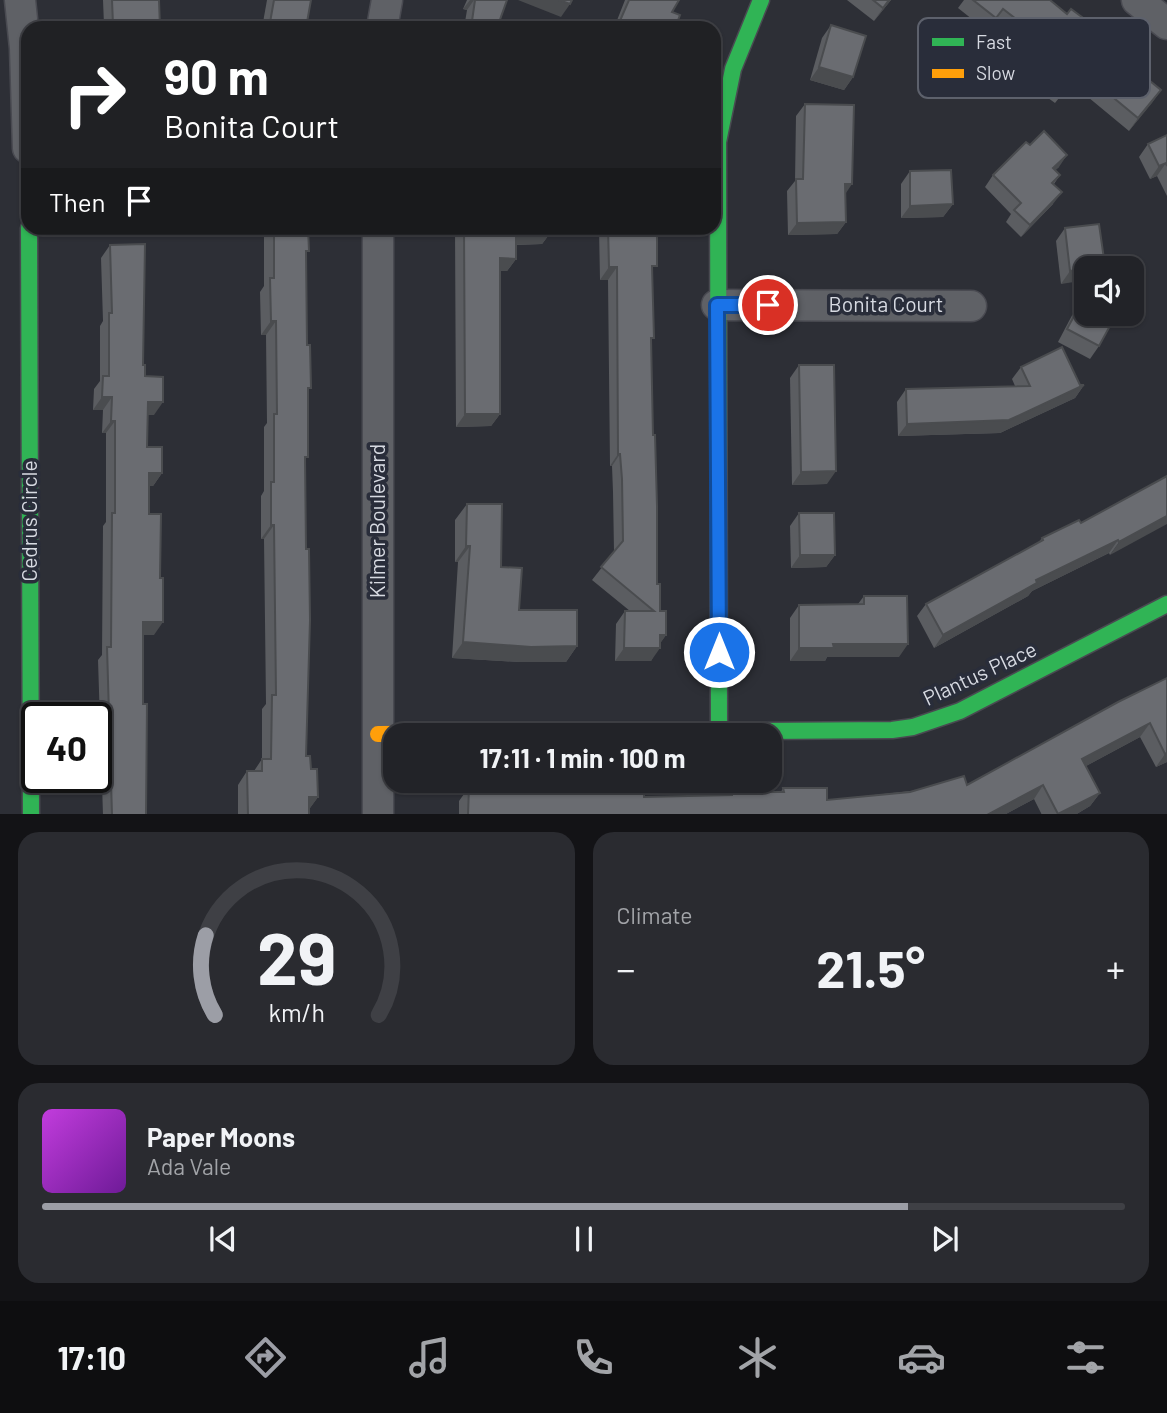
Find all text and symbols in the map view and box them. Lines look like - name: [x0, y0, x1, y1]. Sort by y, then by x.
- legend: [918, 18, 1150, 98]
- text: Fast: [976, 30, 1012, 53]
- text: 90 m: [164, 46, 269, 105]
- icon: right: [49, 49, 140, 140]
- text: Slow: [976, 61, 1015, 84]
- text: Bonita Court: [164, 106, 339, 144]
- icon: arrive: [120, 182, 158, 220]
- text: Then: [49, 186, 106, 217]
- map controls: [1074, 256, 1144, 326]
- button: sound: [1074, 256, 1144, 326]
- pin: [738, 275, 798, 335]
- icon: arrive: [749, 286, 787, 324]
- street label: Bonita Court: [829, 291, 943, 316]
- street label: Kilmer Boulevard: [364, 444, 389, 598]
- street label: Cedrus Circle: [16, 460, 41, 582]
- position arrow: [682, 615, 756, 689]
- street label: Plantus Place: [919, 635, 1040, 710]
- speed limit sign: 40: [21, 702, 112, 793]
- text: 17:11 · 1 min · 100 m: [480, 742, 685, 773]
- text: Climate: [617, 901, 693, 929]
- text: 29: [257, 912, 336, 1000]
- text: 21.5°: [816, 936, 925, 998]
- text: −: [617, 945, 636, 991]
- text: +: [1106, 945, 1125, 991]
- text: km/h: [268, 996, 325, 1026]
- text: Paper Moons: [147, 1121, 295, 1152]
- text: Ada Vale: [147, 1152, 231, 1180]
- icon: previous: [204, 1220, 242, 1258]
- icon: pause: [565, 1220, 603, 1258]
- icon: next: [926, 1220, 964, 1258]
- icon: directions: [241, 1333, 290, 1382]
- icon: music: [405, 1333, 454, 1382]
- icon: phone: [569, 1333, 618, 1382]
- icon: climate: [733, 1333, 782, 1382]
- icon: car: [897, 1333, 946, 1382]
- icon: filters: [1061, 1333, 1110, 1382]
- text: 17:10: [57, 1338, 126, 1376]

